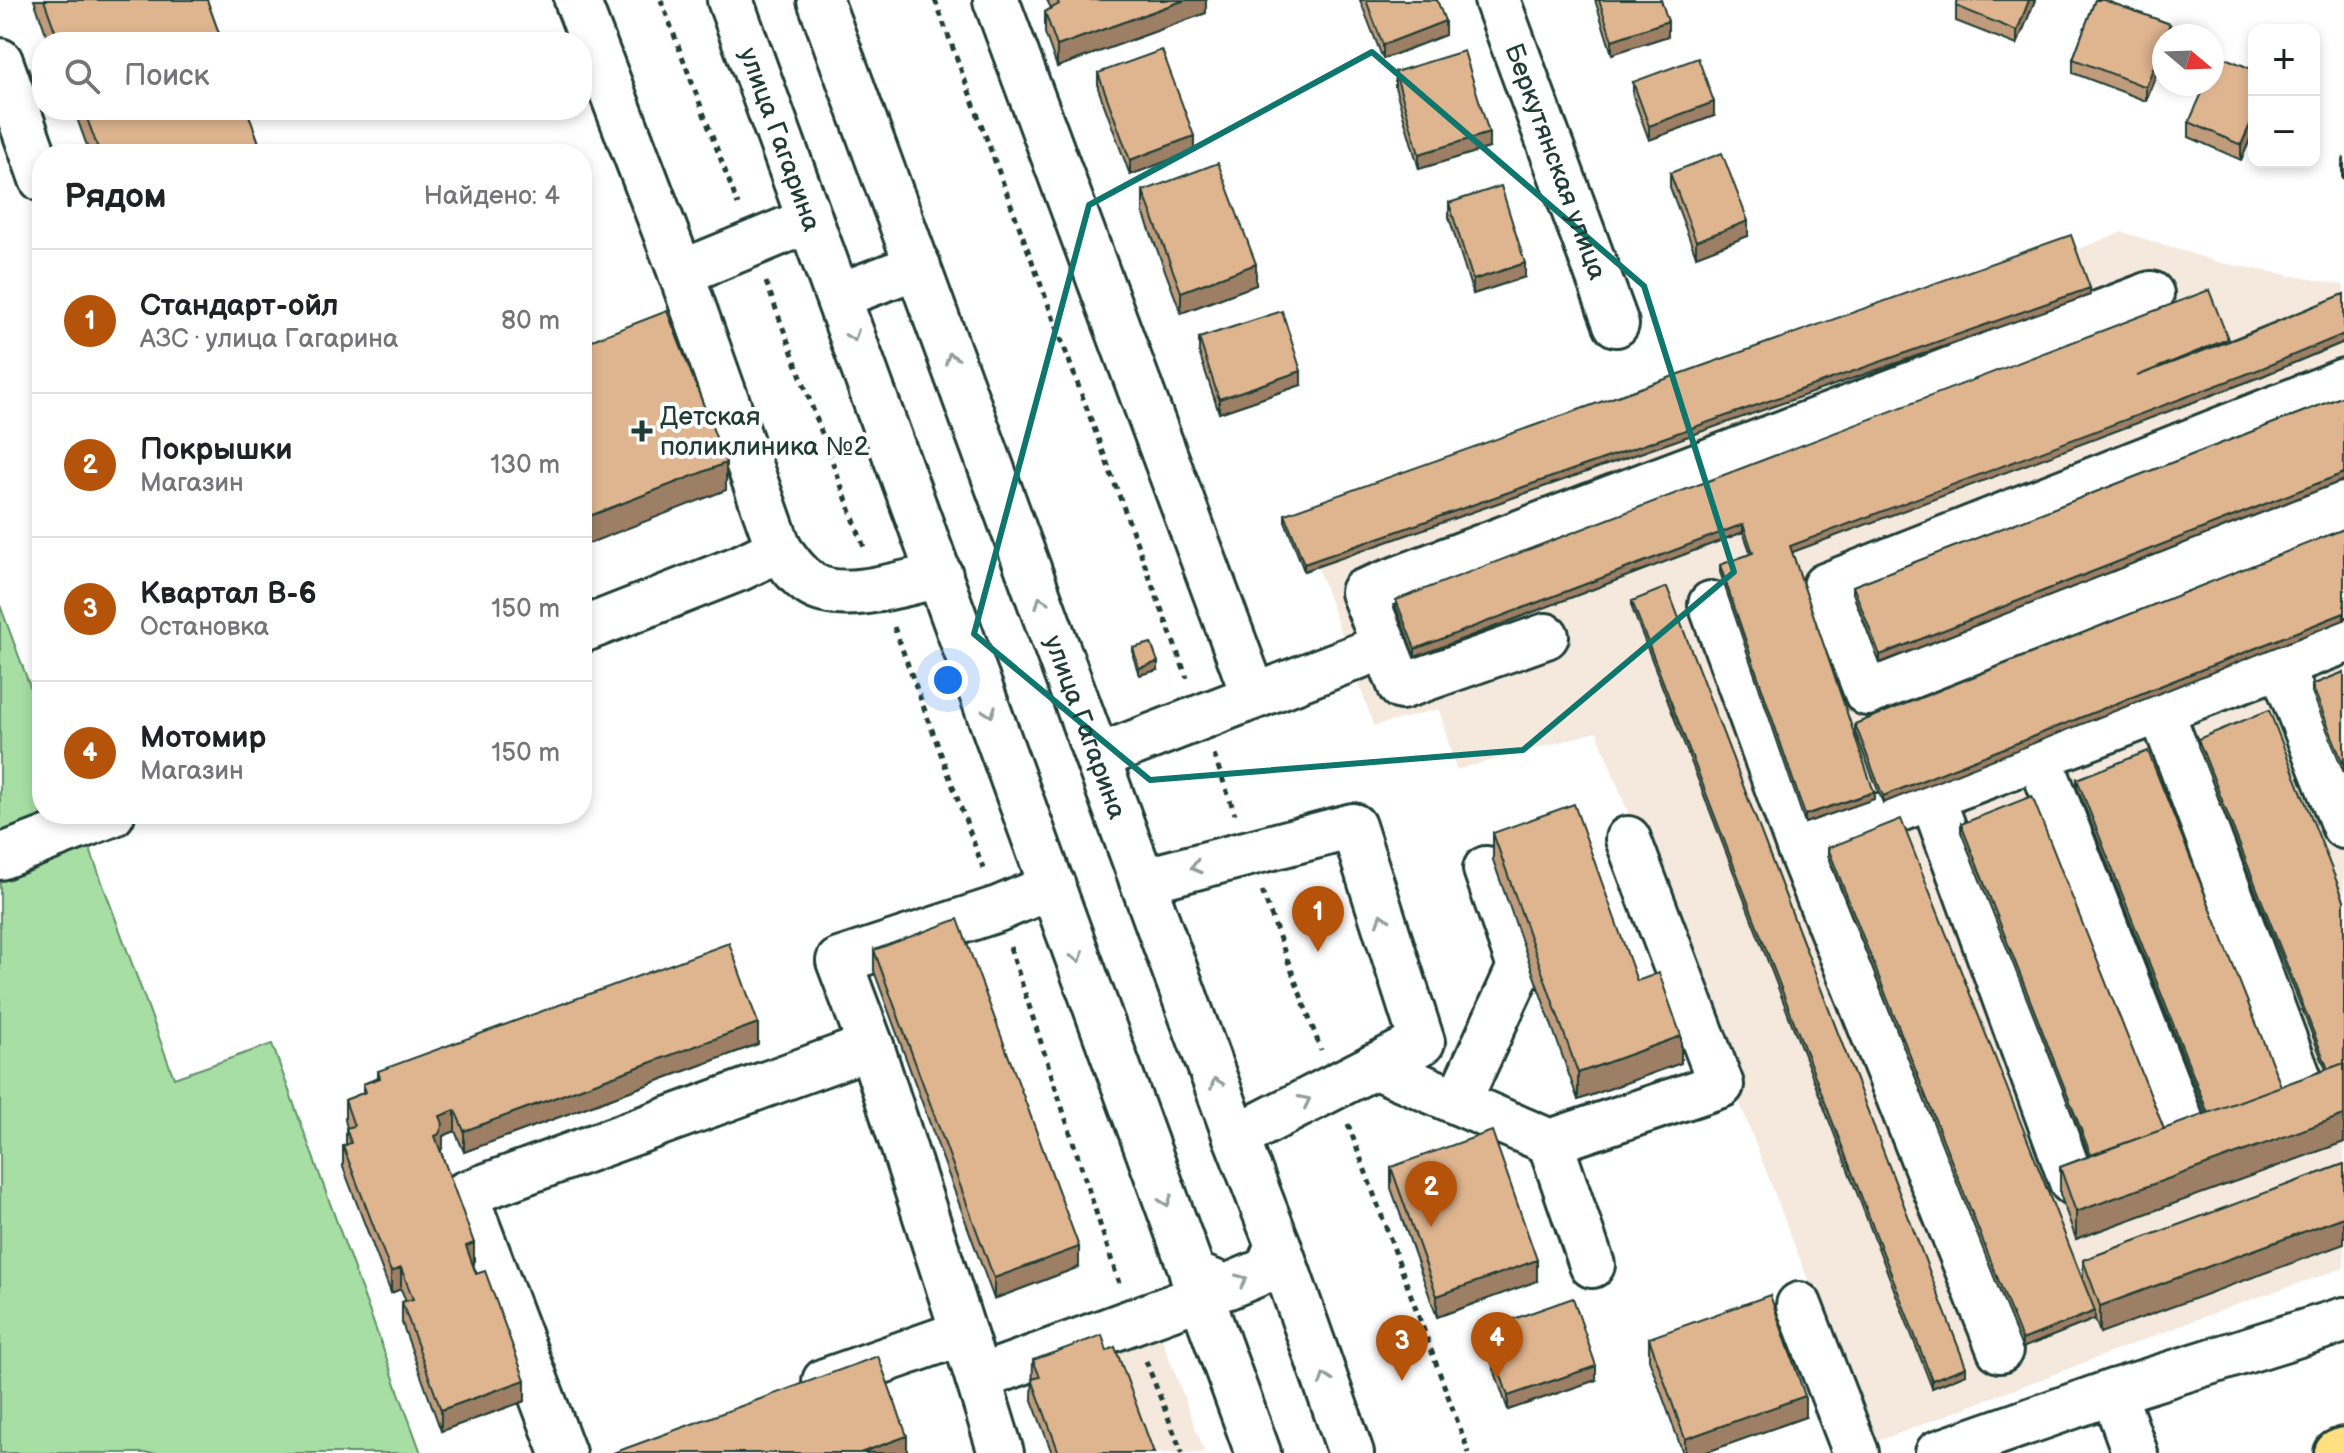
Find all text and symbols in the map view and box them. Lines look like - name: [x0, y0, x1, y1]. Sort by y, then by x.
- north arrow: [2152, 24, 2224, 96]
- map controls: [2248, 24, 2320, 168]
- button: +: [2248, 24, 2320, 96]
- search box: [32, 32, 592, 120]
- street label: Беркутянская улица: [1497, 40, 1612, 284]
- street label: улица Гагарина: [732, 44, 827, 236]
- icon: search: [60, 54, 104, 98]
- text: Поиск: [124, 58, 210, 94]
- button: −: [2248, 96, 2320, 168]
- text: Рядом: [64, 176, 166, 217]
- text: Найдено: 4: [424, 181, 560, 212]
- text: Стандарт-ойл: [140, 288, 338, 324]
- text: 1: [85, 306, 95, 337]
- text: 80 m: [501, 306, 560, 337]
- text: АЗС · улица Гагарина: [140, 324, 398, 355]
- one-way arrow: [843, 328, 860, 342]
- one-way arrow: [945, 352, 961, 366]
- place label: Детская поликлиника №2: [660, 402, 870, 463]
- marker: Детская поликлиника №2: [631, 420, 653, 442]
- text: Покрышки: [140, 432, 292, 468]
- text: 2: [82, 450, 98, 481]
- text: 130 m: [490, 450, 560, 481]
- text: Магазин: [140, 468, 244, 499]
- text: Квартал В-6: [140, 576, 317, 612]
- text: 3: [82, 594, 98, 625]
- text: 150 m: [491, 594, 560, 625]
- one-way arrow: [1034, 596, 1050, 610]
- text: Остановка: [140, 612, 269, 643]
- street label: улица Гагарина: [1037, 631, 1132, 823]
- your location: [928, 660, 968, 700]
- one-way arrow: [980, 704, 997, 718]
- text: Мотомир: [140, 720, 266, 756]
- text: 4: [82, 738, 98, 769]
- text: 150 m: [491, 738, 560, 769]
- text: Магазин: [140, 756, 244, 787]
- one-way arrow: [1189, 857, 1203, 874]
- pin: 1: [1292, 886, 1344, 952]
- one-way arrow: [1376, 913, 1392, 927]
- one-way arrow: [1069, 949, 1085, 963]
- one-way arrow: [1210, 1077, 1226, 1091]
- one-way arrow: [1297, 1096, 1312, 1111]
- pin: 2: [1405, 1161, 1457, 1227]
- one-way arrow: [1156, 1193, 1173, 1207]
- one-way arrow: [1234, 1274, 1248, 1290]
- pin: 4: [1471, 1312, 1523, 1378]
- pin: 3: [1376, 1315, 1428, 1381]
- one-way arrow: [1319, 1373, 1335, 1387]

